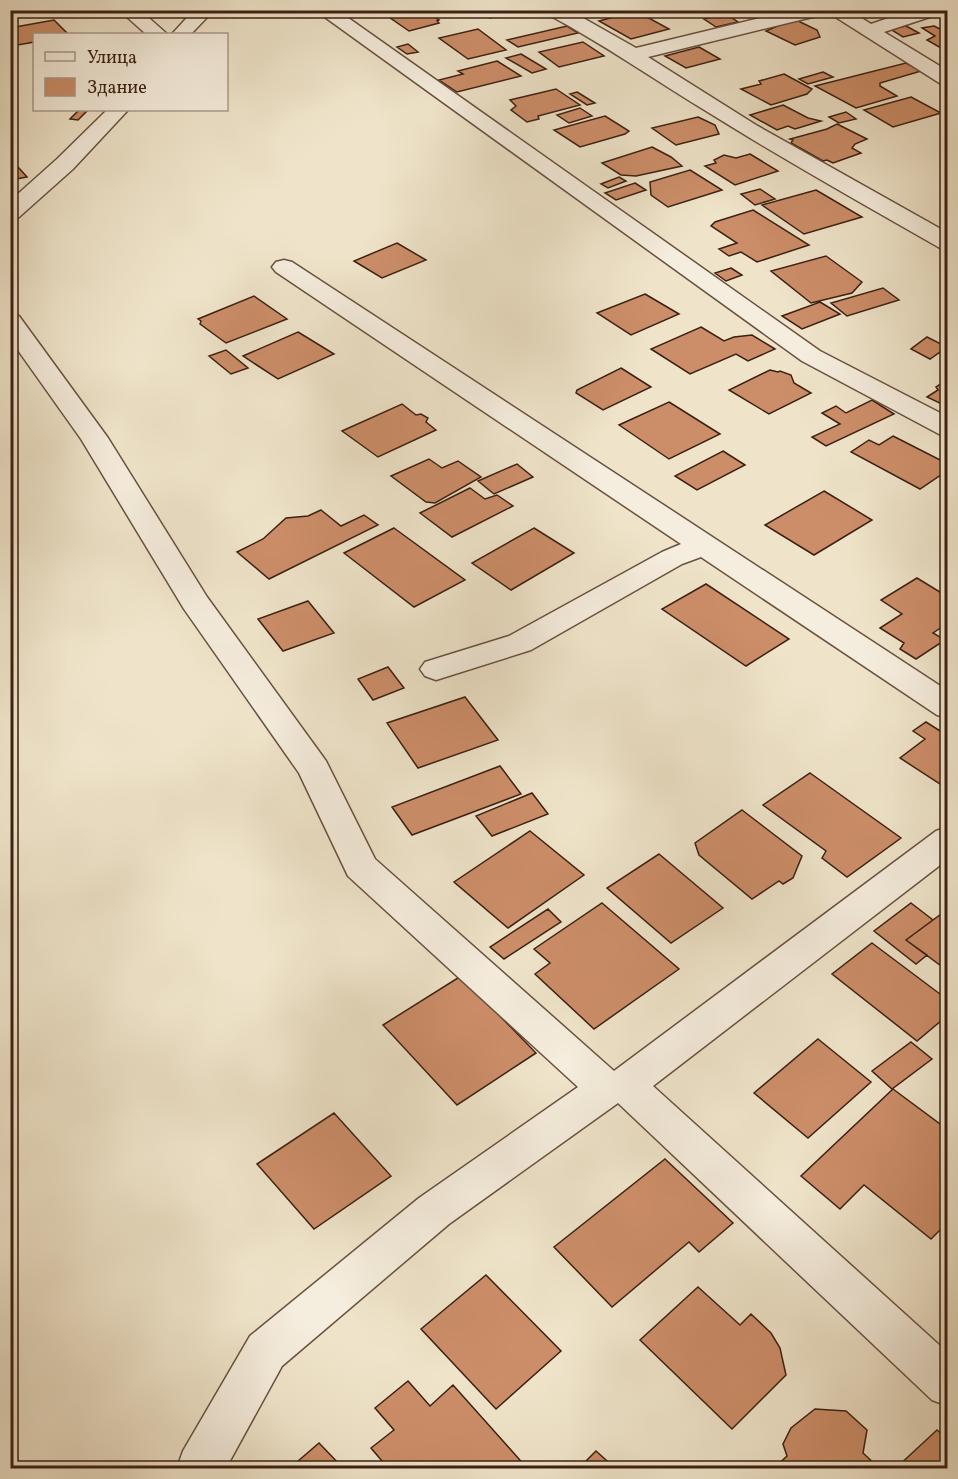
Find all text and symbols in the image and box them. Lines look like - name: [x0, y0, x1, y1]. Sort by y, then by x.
- legend: [33, 33, 228, 111]
- text: Улица: [87, 46, 137, 71]
- text: Здание: [87, 76, 147, 101]

